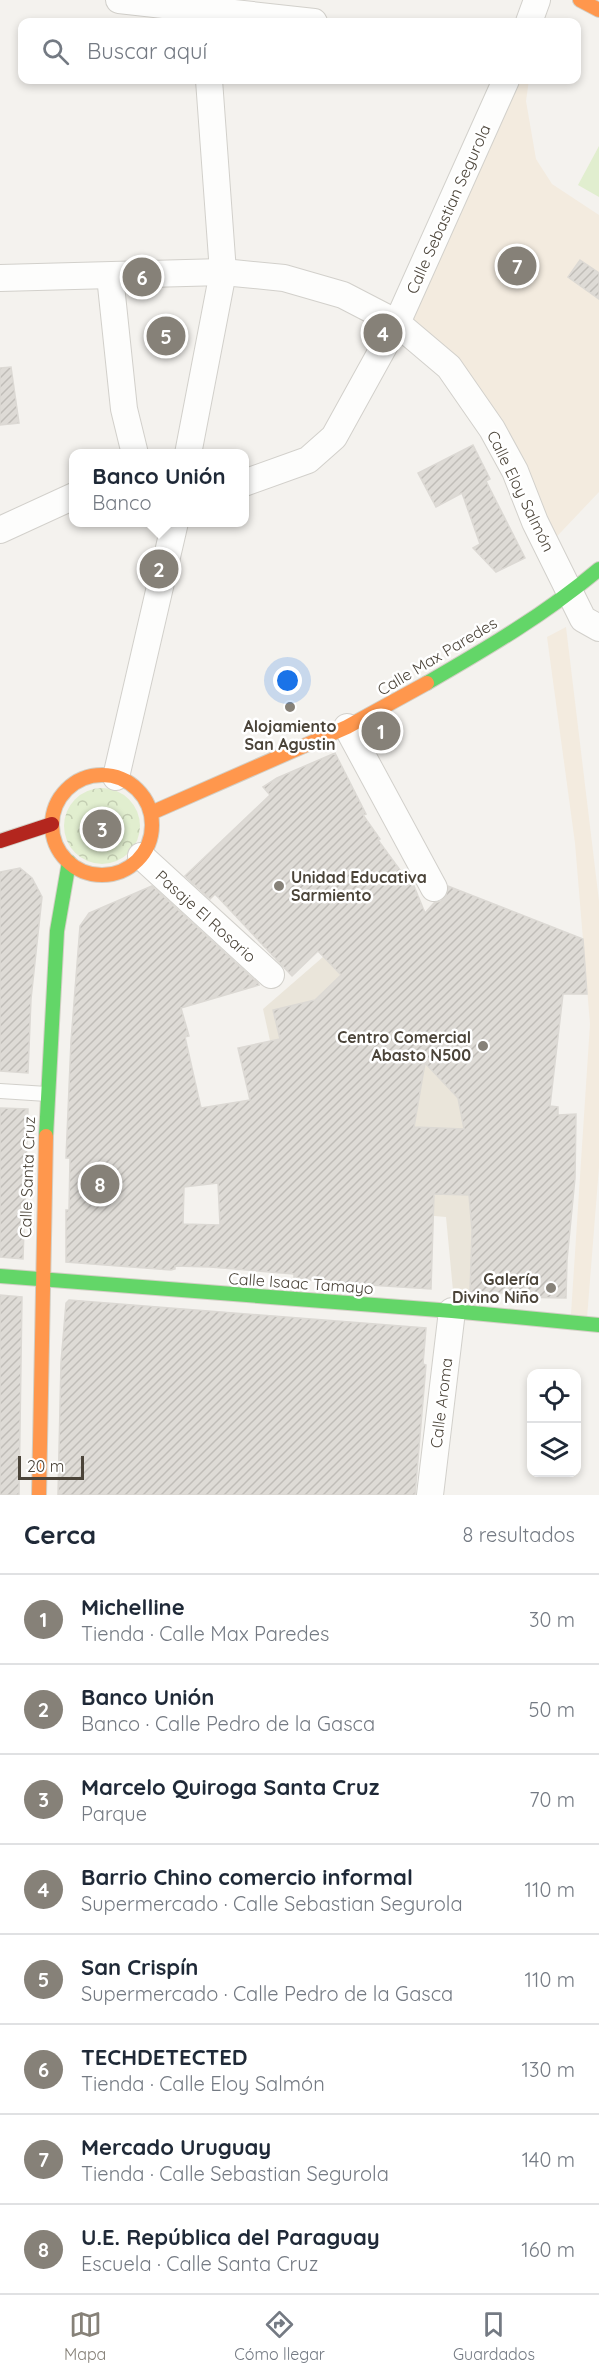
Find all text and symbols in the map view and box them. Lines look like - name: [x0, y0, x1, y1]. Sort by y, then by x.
- search box: [18, 18, 581, 84]
- icon: search: [39, 35, 72, 68]
- text: Buscar aquí: [87, 37, 207, 65]
- street label: Calle Sebastian Segurola: [402, 121, 494, 297]
- pin: 7: [498, 244, 536, 288]
- pin: 6: [122, 254, 162, 300]
- pin: 4: [364, 310, 403, 356]
- pin: 5: [146, 314, 186, 358]
- street label: Calle Eloy Salmón: [483, 427, 559, 555]
- popup: [69, 449, 249, 527]
- text: Banco Unión: [92, 462, 226, 490]
- text: Banco: [92, 490, 151, 515]
- pin: 2: [140, 546, 178, 592]
- street label: Calle Max Paredes: [374, 612, 500, 700]
- your location: [273, 666, 302, 695]
- marker: Alojamiento San Agustin: [283, 700, 297, 714]
- pin: 1: [362, 708, 400, 754]
- place label: Alojamiento San Agustin: [244, 716, 336, 754]
- pin: 3: [82, 806, 122, 852]
- street label: Pasaje El Rosario: [152, 866, 260, 966]
- place label: Unidad Educativa Sarmiento: [291, 867, 427, 905]
- marker: Unidad Educativa Sarmiento: [272, 879, 286, 893]
- place label: Centro Comercial Abasto N500: [337, 1027, 471, 1065]
- marker: Centro Comercial Abasto N500: [476, 1039, 490, 1053]
- street label: Calle Santa Cruz: [15, 1116, 39, 1238]
- pin: 8: [80, 1162, 120, 1206]
- street label: Calle Isaac Tamayo: [228, 1268, 374, 1298]
- place label: Galería Divino Niño: [452, 1269, 539, 1307]
- marker: Galería Divino Niño: [544, 1281, 558, 1295]
- street label: Calle Aroma: [426, 1357, 456, 1449]
- map controls: [527, 1369, 581, 1477]
- button: locate: [527, 1369, 581, 1423]
- button: layers: [527, 1423, 581, 1477]
- scale bar: [18, 1453, 84, 1480]
- text: 20 m: [27, 1456, 64, 1476]
- text: Cerca: [24, 1518, 96, 1551]
- text: 8 resultados: [462, 1522, 575, 1547]
- text: Michelline: [81, 1593, 185, 1621]
- text: 1: [40, 1607, 47, 1632]
- text: 30 m: [529, 1607, 575, 1632]
- text: Tienda · Calle Max Paredes: [81, 1621, 329, 1646]
- text: Banco Unión: [81, 1683, 214, 1711]
- text: 2: [38, 1697, 49, 1722]
- text: 50 m: [529, 1697, 575, 1722]
- text: Banco · Calle Pedro de la Gasca: [81, 1711, 375, 1736]
- text: Marcelo Quiroga Santa Cruz: [81, 1773, 379, 1801]
- text: 3: [38, 1787, 49, 1812]
- text: 70 m: [529, 1787, 575, 1812]
- text: Parque: [81, 1801, 147, 1826]
- text: Barrio Chino comercio informal: [81, 1863, 413, 1891]
- text: 4: [38, 1877, 49, 1902]
- text: 110 m: [525, 1877, 575, 1902]
- text: Supermercado · Calle Sebastian Segurola: [81, 1891, 463, 1916]
- text: San Crispín: [81, 1953, 198, 1981]
- text: 5: [38, 1967, 49, 1992]
- text: 110 m: [525, 1967, 575, 1992]
- text: Supermercado · Calle Pedro de la Gasca: [81, 1981, 453, 2006]
- text: TECHDETECTED: [81, 2043, 248, 2071]
- text: 6: [38, 2057, 49, 2082]
- text: 130 m: [522, 2057, 575, 2082]
- text: Tienda · Calle Eloy Salmón: [81, 2071, 325, 2096]
- text: Mercado Uruguay: [81, 2133, 271, 2161]
- text: 7: [38, 2147, 49, 2172]
- text: 140 m: [522, 2147, 575, 2172]
- text: Tienda · Calle Sebastian Segurola: [81, 2161, 389, 2186]
- text: U.E. República del Paraguay: [81, 2223, 380, 2251]
- text: 8: [38, 2237, 49, 2262]
- text: 160 m: [521, 2237, 575, 2262]
- text: Escuela · Calle Santa Cruz: [81, 2251, 318, 2276]
- tab: Mapa: [64, 2308, 106, 2364]
- tab: Cómo llegar: [234, 2308, 325, 2364]
- tab: Guardados: [453, 2308, 535, 2364]

